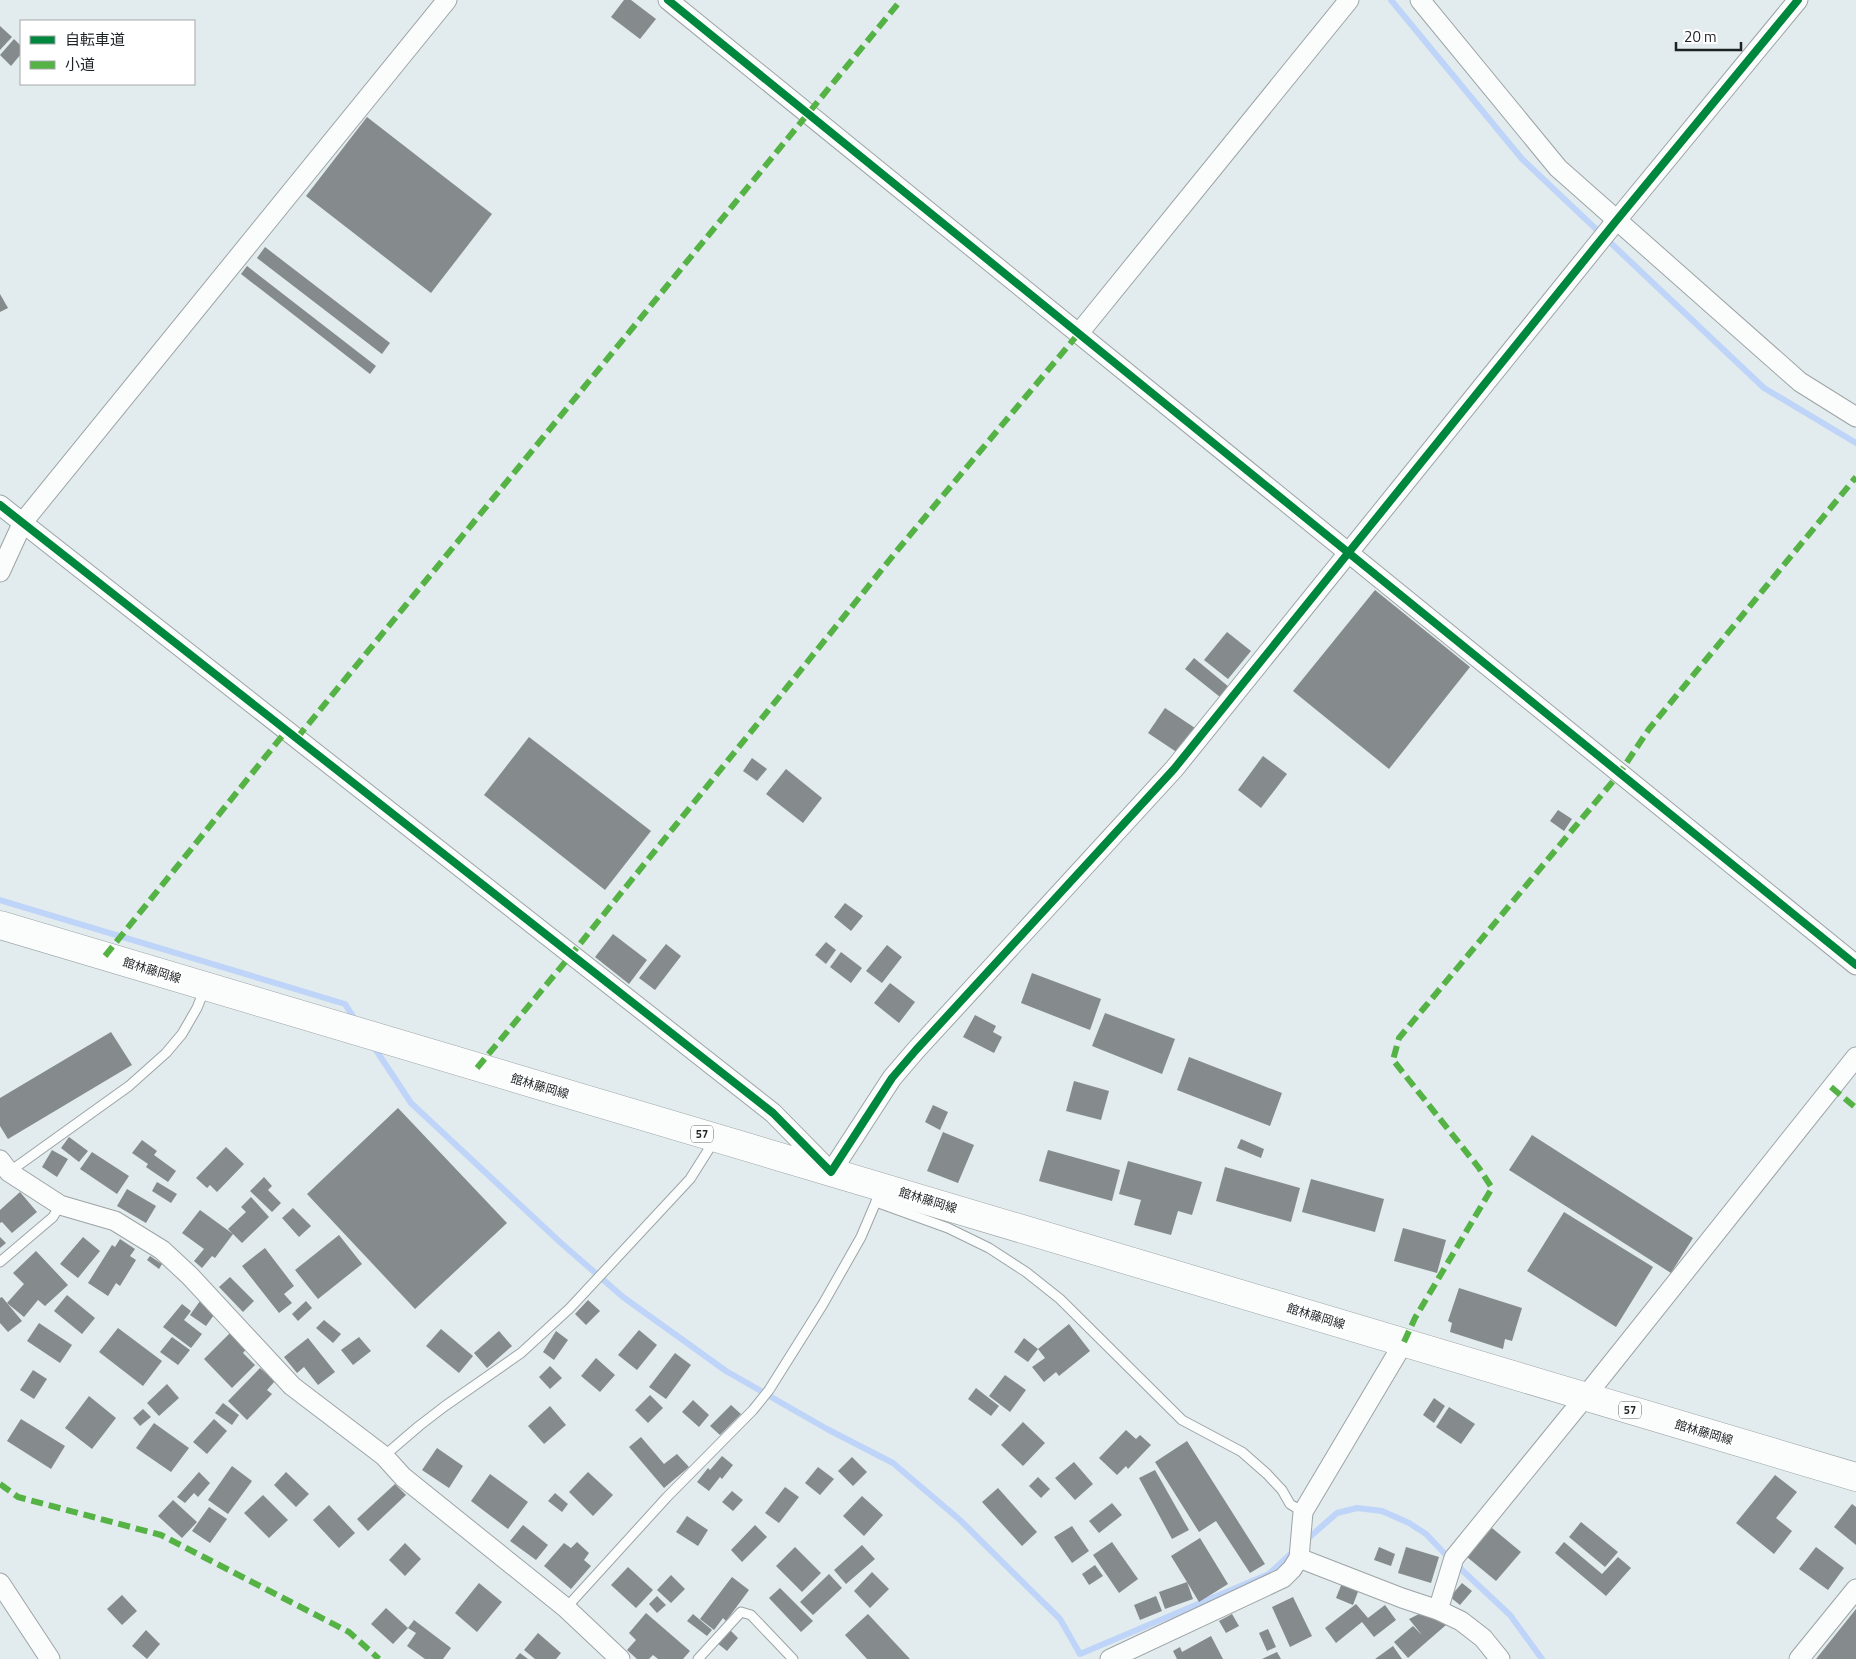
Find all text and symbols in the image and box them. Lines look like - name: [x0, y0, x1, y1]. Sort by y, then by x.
- legend: [20, 20, 195, 85]
- scale bar: [1676, 20, 1741, 52]
- text: 20 m: [1684, 25, 1717, 48]
- text: 自転車道: [65, 28, 125, 51]
- text: 小道: [65, 53, 95, 76]
- street label: 館林藤岡線: [121, 952, 183, 988]
- street label: 館林藤岡線: [509, 1069, 571, 1103]
- road number: 57: [691, 1126, 713, 1142]
- street label: 館林藤岡線: [897, 1182, 959, 1218]
- street label: 館林藤岡線: [1285, 1298, 1347, 1334]
- road number: 57: [1619, 1402, 1641, 1418]
- street label: 館林藤岡線: [1673, 1415, 1735, 1449]

